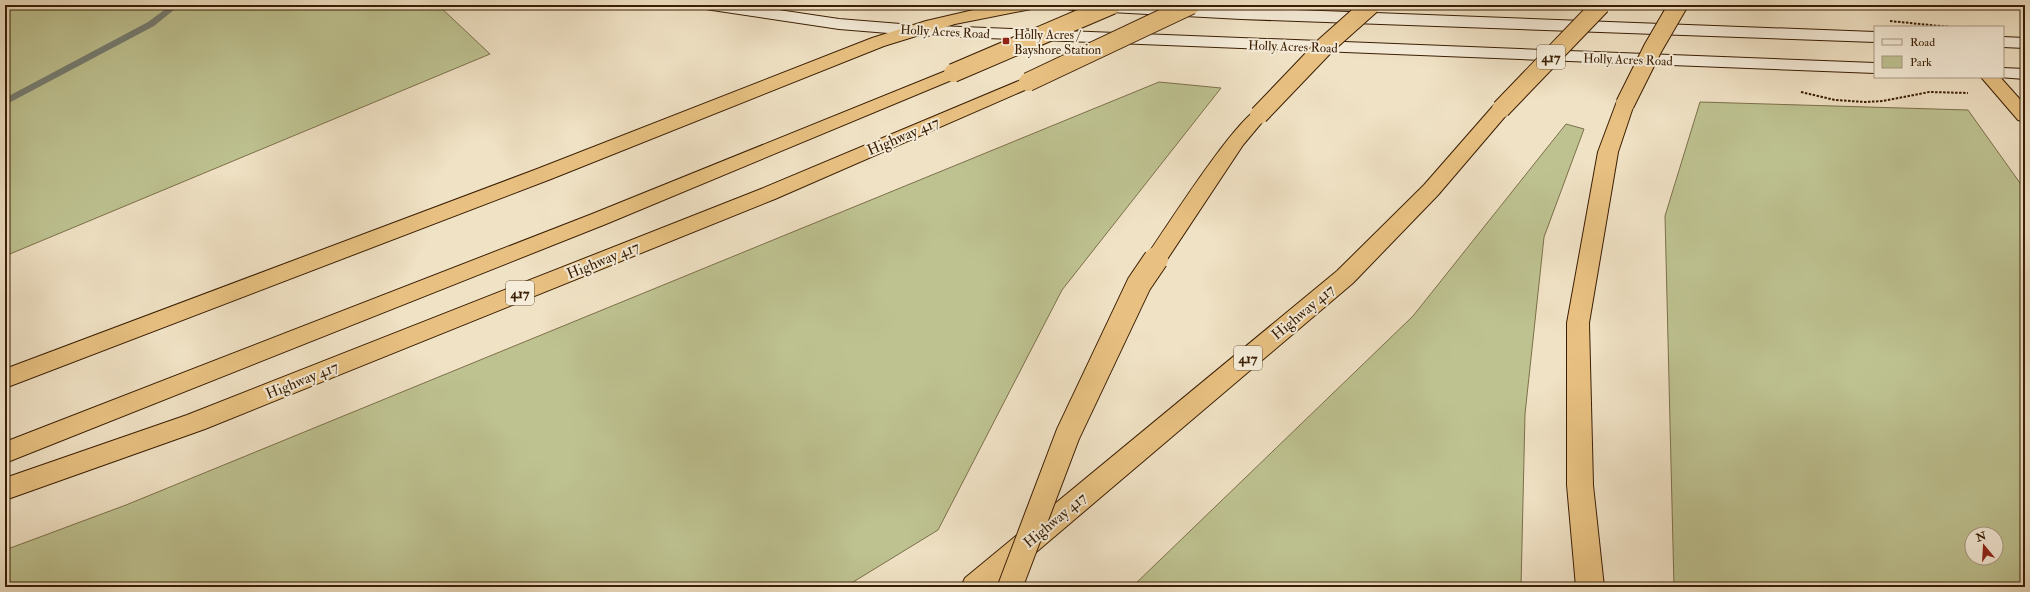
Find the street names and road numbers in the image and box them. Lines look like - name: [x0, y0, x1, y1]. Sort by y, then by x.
- street label: Holly Acres Road: [900, 22, 991, 43]
- street label: Holly Acres Road: [1248, 37, 1339, 58]
- road number: 417: [1537, 45, 1565, 69]
- street label: Holly Acres Road: [1583, 50, 1674, 71]
- street label: Highway 417: [864, 113, 942, 160]
- street label: Highway 417: [564, 237, 642, 284]
- street label: Highway 417: [1268, 280, 1339, 344]
- road number: 417: [506, 281, 534, 305]
- road number: 417: [1234, 346, 1262, 370]
- street label: Highway 417: [263, 357, 341, 404]
- street label: Highway 417: [1020, 488, 1091, 552]

